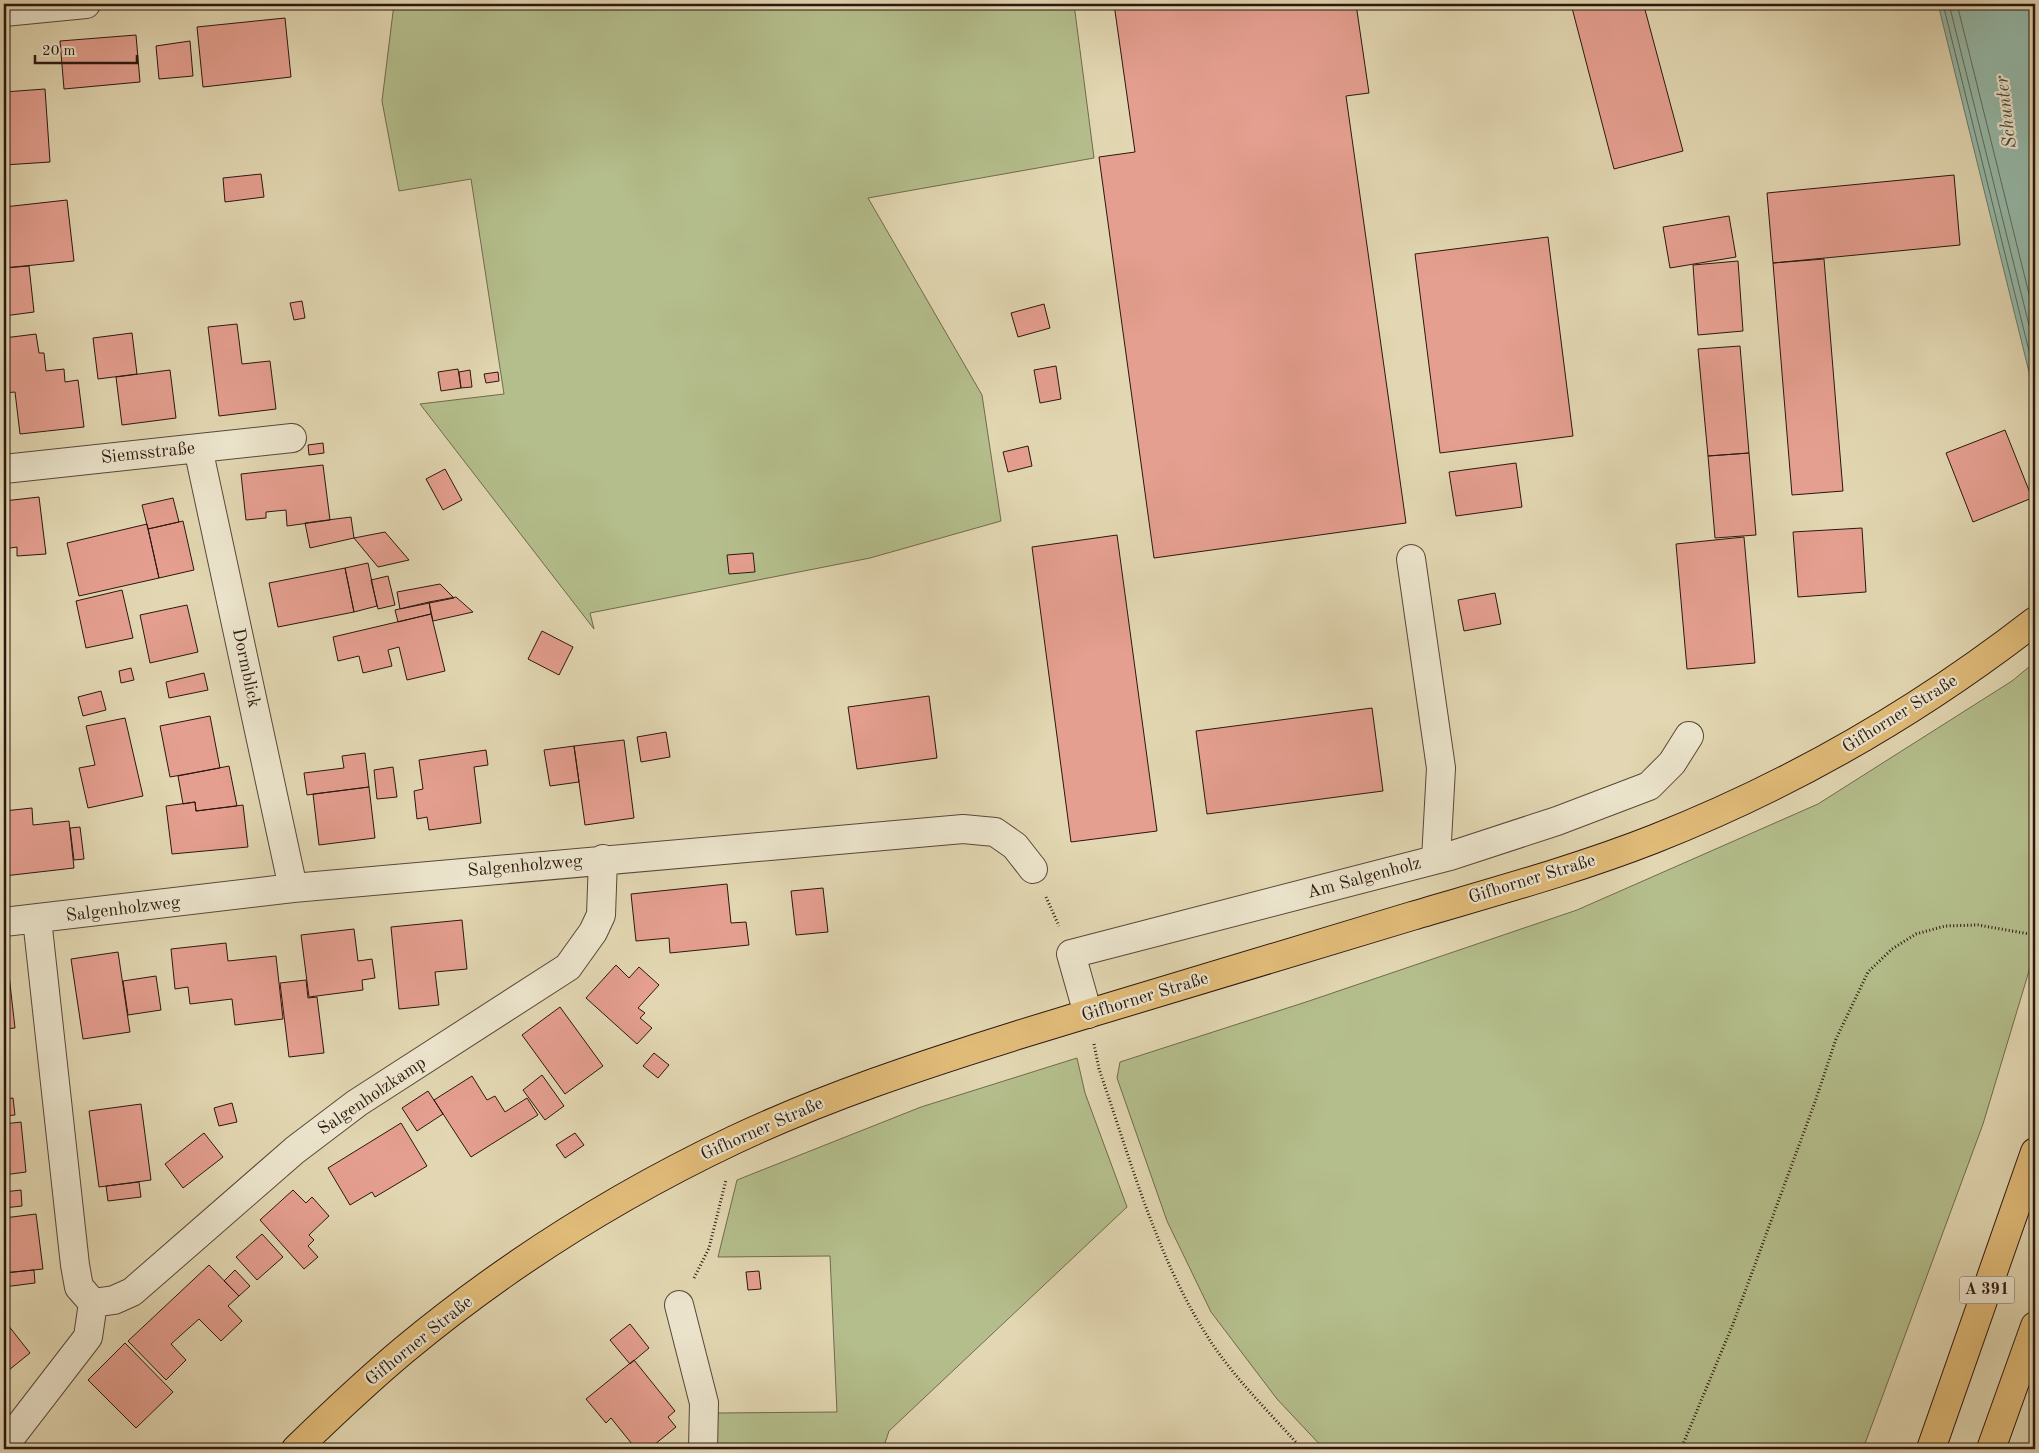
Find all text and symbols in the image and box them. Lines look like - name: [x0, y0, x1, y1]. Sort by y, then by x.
- scale bar: [35, 32, 138, 64]
- text: 20 m: [42, 44, 76, 59]
- water label: Schunter: [1993, 74, 2021, 150]
- street label: Siemsstraße: [100, 439, 196, 467]
- street label: Dormblick: [229, 627, 263, 709]
- street label: Gifhorner Straße: [1839, 671, 1961, 757]
- street label: Gifhorner Straße: [1466, 851, 1598, 907]
- street label: Salgenholzweg: [467, 852, 583, 880]
- street label: Am Salgenholz: [1305, 854, 1423, 902]
- street label: Salgenholzweg: [65, 893, 182, 925]
- street label: Gifhorner Straße: [1079, 969, 1211, 1025]
- street label: Salgenholzkamp: [315, 1053, 429, 1139]
- street label: Gifhorner Straße: [698, 1094, 826, 1164]
- road number: A 391: [1960, 1276, 2014, 1304]
- street label: Gifhorner Straße: [362, 1293, 476, 1389]

